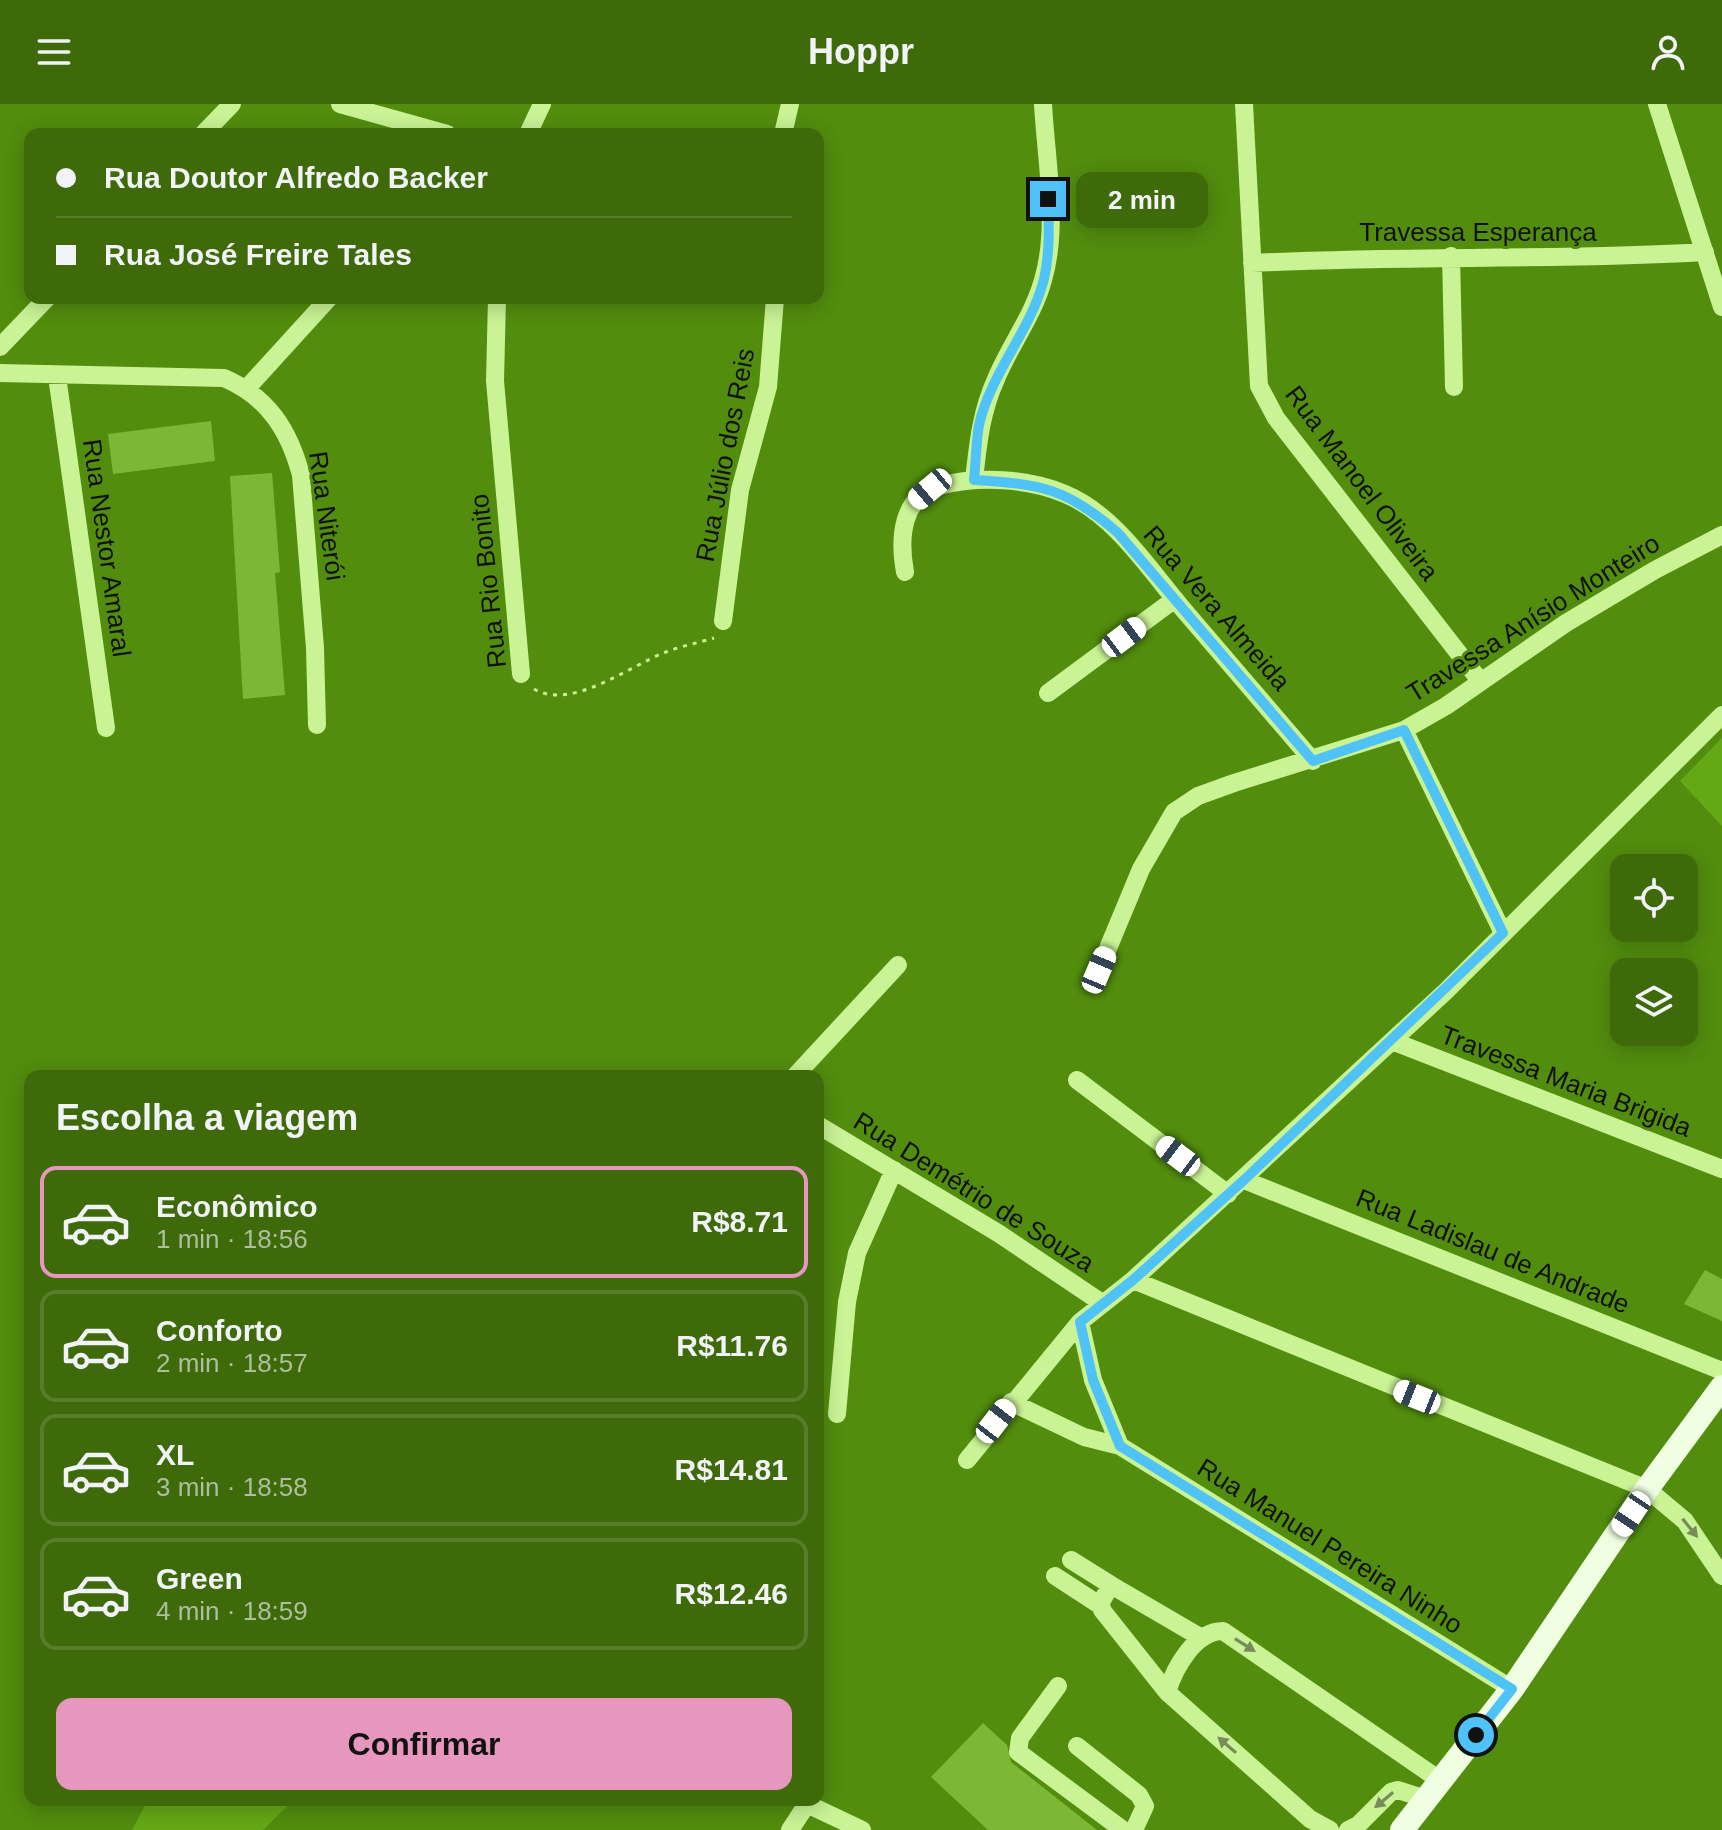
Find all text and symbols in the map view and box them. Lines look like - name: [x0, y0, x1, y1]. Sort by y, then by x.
- icon: menu: [32, 30, 76, 74]
- icon: person: [1646, 30, 1690, 74]
- text: Hoppr: [808, 31, 914, 72]
- text: Rua Doutor Alfredo Backer: [104, 161, 488, 194]
- callout: 2 min: [1076, 171, 1208, 227]
- route end: [1030, 181, 1066, 217]
- text: 2 min: [1108, 185, 1176, 215]
- street label: Travessa Esperança: [1359, 217, 1597, 247]
- text: Rua José Freire Tales: [104, 238, 412, 271]
- street label: Rua Júlio dos Reis: [690, 346, 760, 564]
- street label: Rua Manoel Oliveira: [1279, 380, 1445, 587]
- street label: Rua Nestor Amaral: [77, 437, 137, 659]
- street label: Rua Niterói: [303, 450, 351, 582]
- car: [904, 464, 956, 514]
- street label: Rua Rio Bonito: [464, 492, 512, 670]
- street label: Rua Vera Almeida: [1137, 520, 1297, 697]
- street label: Travessa Anísio Monteiro: [1401, 528, 1665, 708]
- car: [1098, 613, 1150, 661]
- map controls: [1610, 854, 1698, 1046]
- button: locate: [1610, 854, 1698, 942]
- car: [1079, 943, 1119, 997]
- button: layers: [1610, 958, 1698, 1046]
- street label: Travessa Maria Brigida: [1436, 1019, 1696, 1143]
- text: Escolha a viagem: [56, 1097, 358, 1138]
- street label: Rua Demétrio de Souza: [848, 1106, 1100, 1279]
- car: [1152, 1132, 1204, 1180]
- street label: Rua Ladislau de Andrade: [1352, 1182, 1634, 1320]
- icon: car: [60, 1186, 132, 1258]
- text: Econômico: [156, 1190, 318, 1223]
- text: R$8.71: [691, 1205, 788, 1238]
- text: 1 min · 18:56: [156, 1224, 308, 1254]
- icon: car: [60, 1310, 132, 1382]
- text: Conforto: [156, 1314, 283, 1347]
- text: R$11.76: [676, 1329, 788, 1362]
- text: 2 min · 18:57: [156, 1348, 308, 1378]
- car: [1390, 1377, 1444, 1417]
- car: [972, 1395, 1020, 1447]
- icon: car: [60, 1434, 132, 1506]
- text: XL: [156, 1438, 194, 1471]
- street label: Rua Manuel Pereira Ninho: [1192, 1452, 1468, 1640]
- text: R$14.81: [675, 1453, 788, 1486]
- text: 3 min · 18:58: [156, 1472, 308, 1502]
- car: [1608, 1487, 1654, 1541]
- one-way arrow: [1681, 1518, 1698, 1538]
- icon: car: [60, 1558, 132, 1630]
- text: Green: [156, 1562, 243, 1595]
- text: R$12.46: [675, 1577, 788, 1610]
- text: 4 min · 18:59: [156, 1596, 308, 1626]
- one-way arrow: [1234, 1637, 1256, 1651]
- button: Confirmar: [56, 1698, 792, 1790]
- route start: [1458, 1717, 1494, 1753]
- one-way arrow: [1217, 1737, 1237, 1754]
- one-way arrow: [1374, 1791, 1394, 1808]

